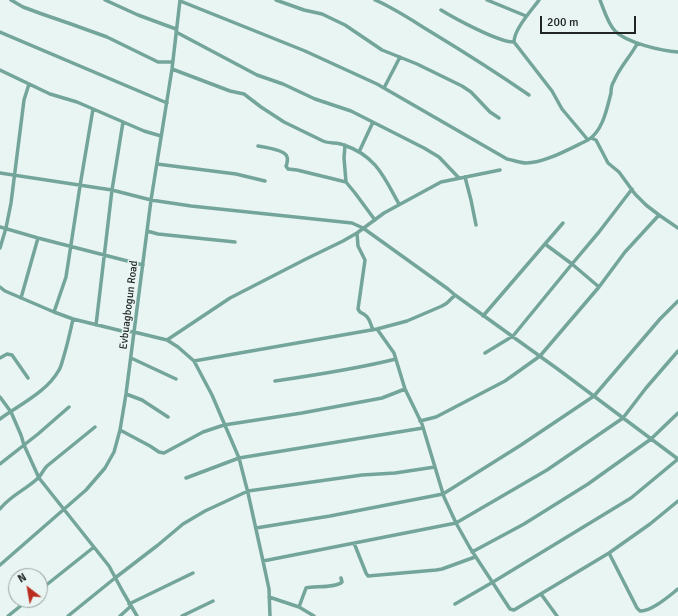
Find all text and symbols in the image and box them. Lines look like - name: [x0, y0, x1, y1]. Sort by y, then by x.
- scale bar: [542, 8, 638, 34]
- text: 200 m: [547, 15, 579, 30]
- street label: Evbuagbogun Road: [117, 260, 141, 350]
- north arrow: [8, 568, 48, 608]
- text: N: [15, 571, 29, 586]

